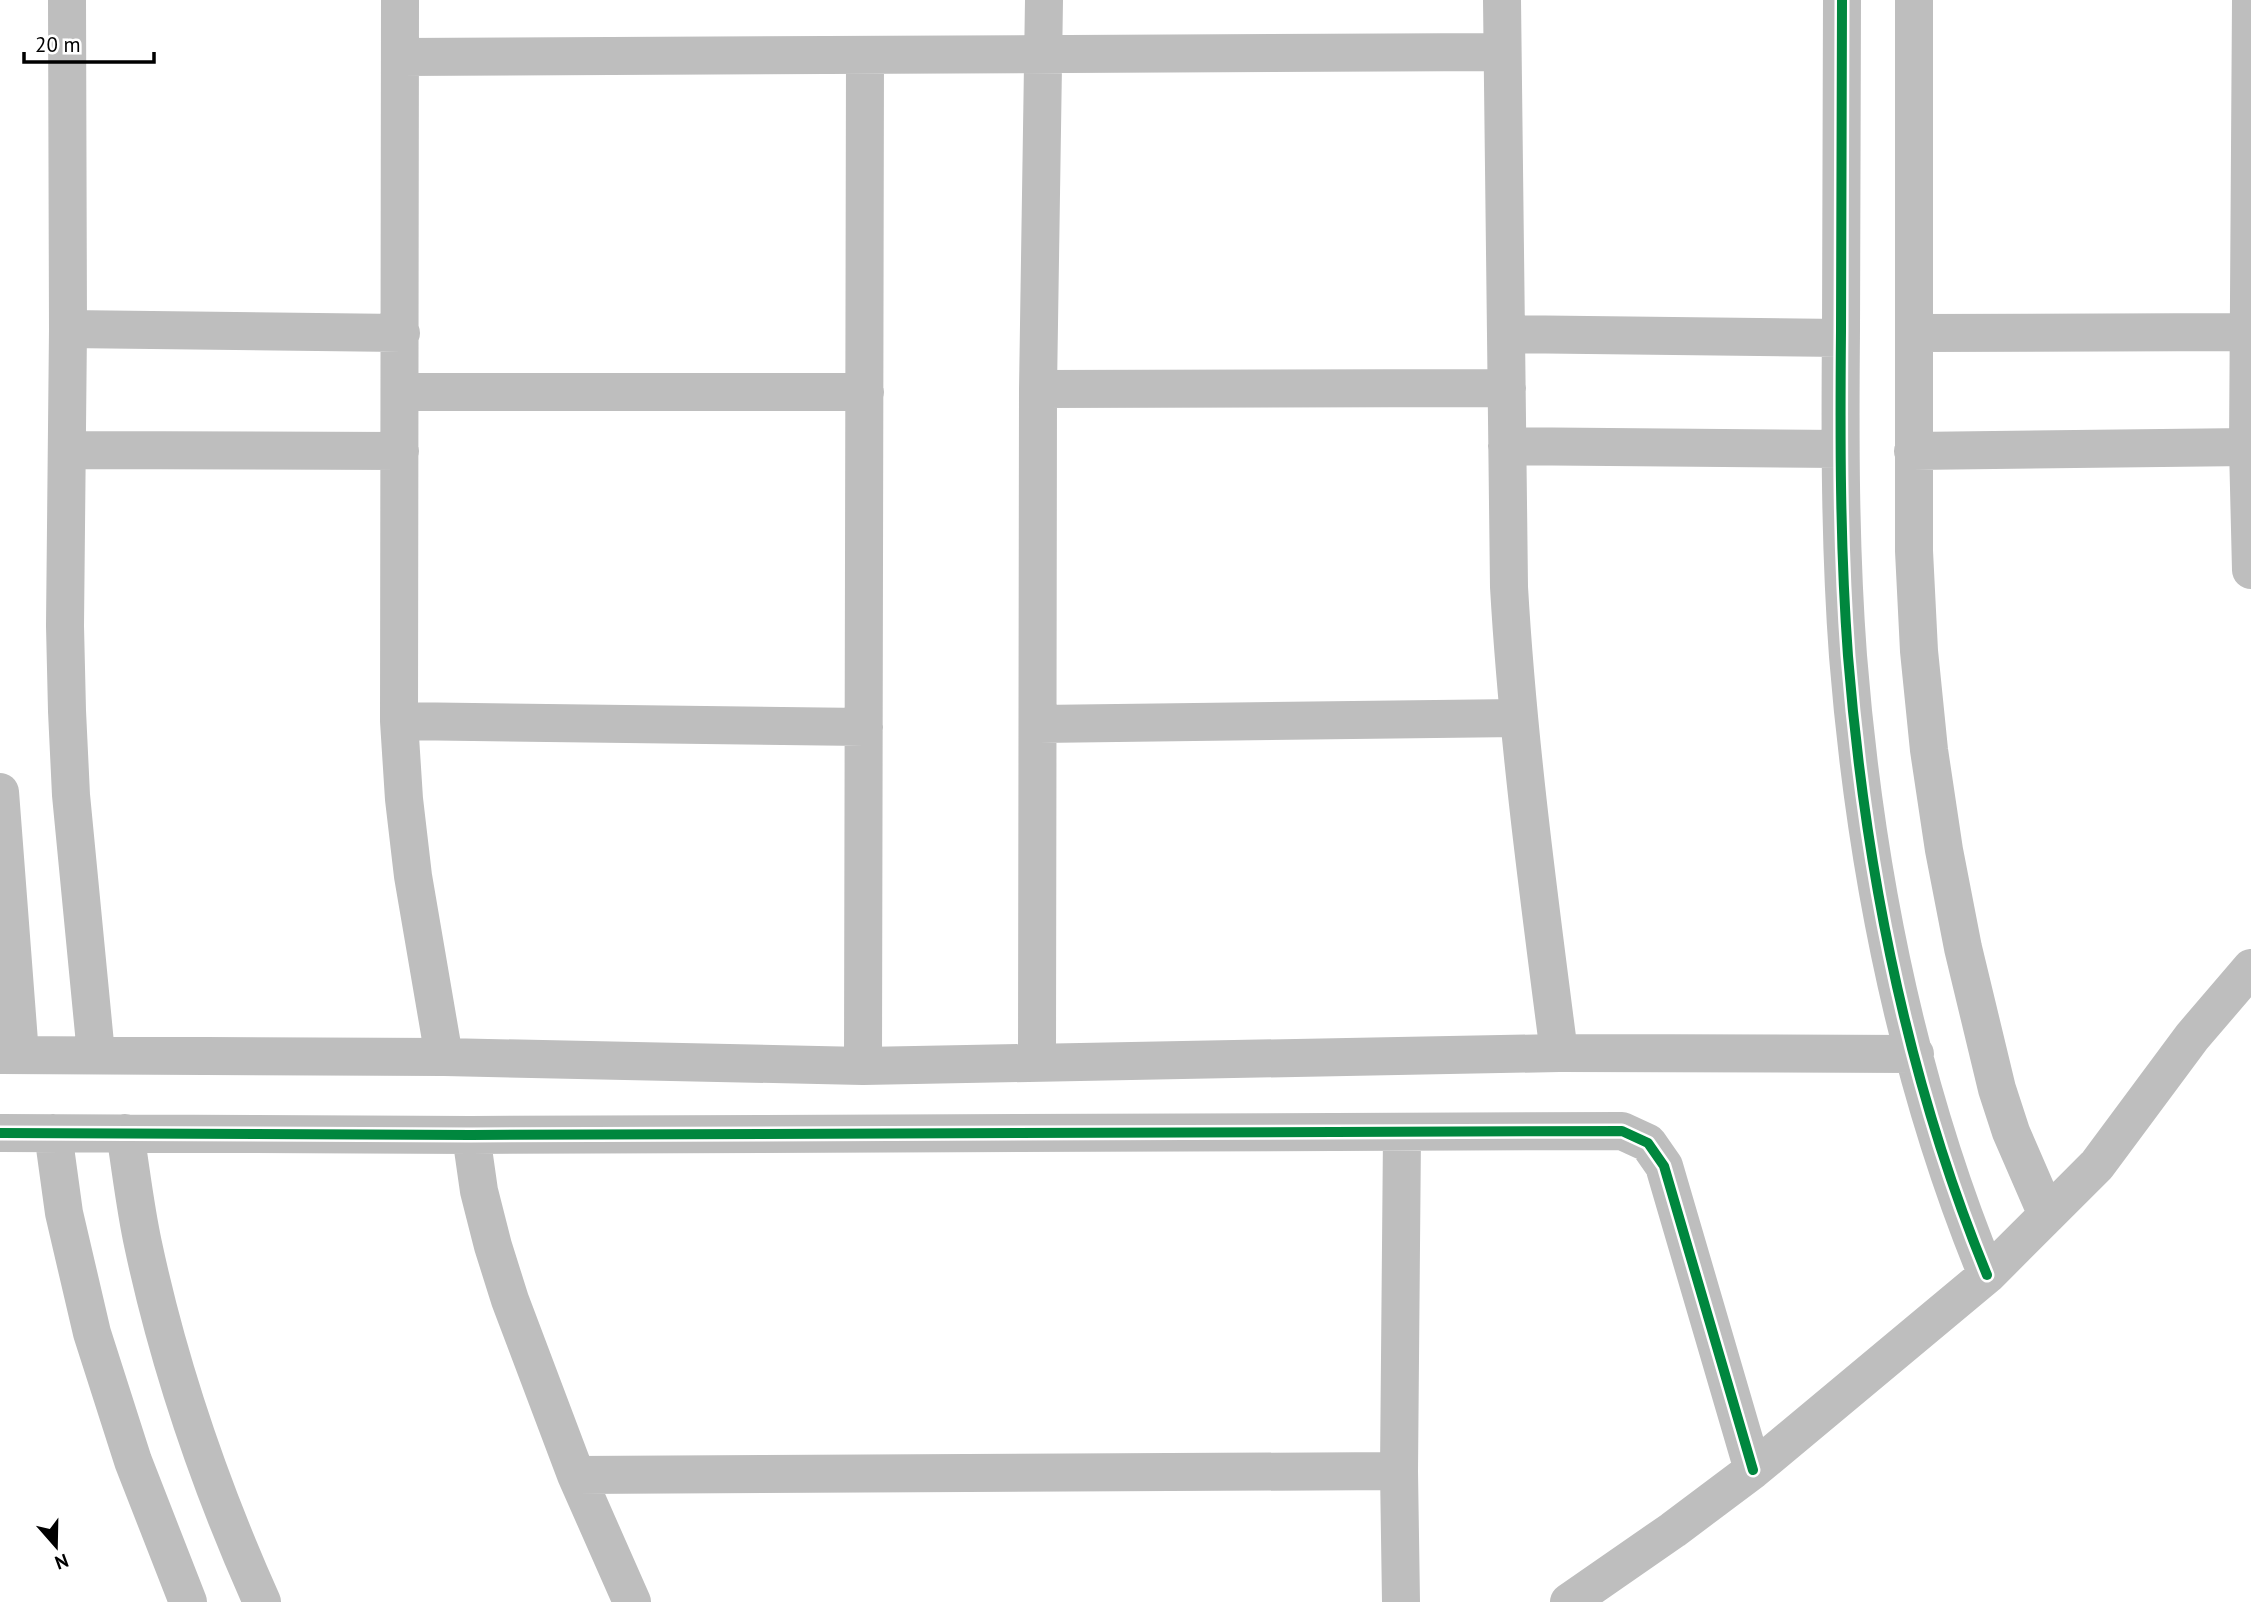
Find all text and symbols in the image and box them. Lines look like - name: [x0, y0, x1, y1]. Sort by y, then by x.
- scale bar: [24, 21, 154, 65]
- text: 20 m: [35, 31, 81, 58]
- north arrow: [21, 1511, 91, 1581]
- text: N: [52, 1549, 72, 1575]

